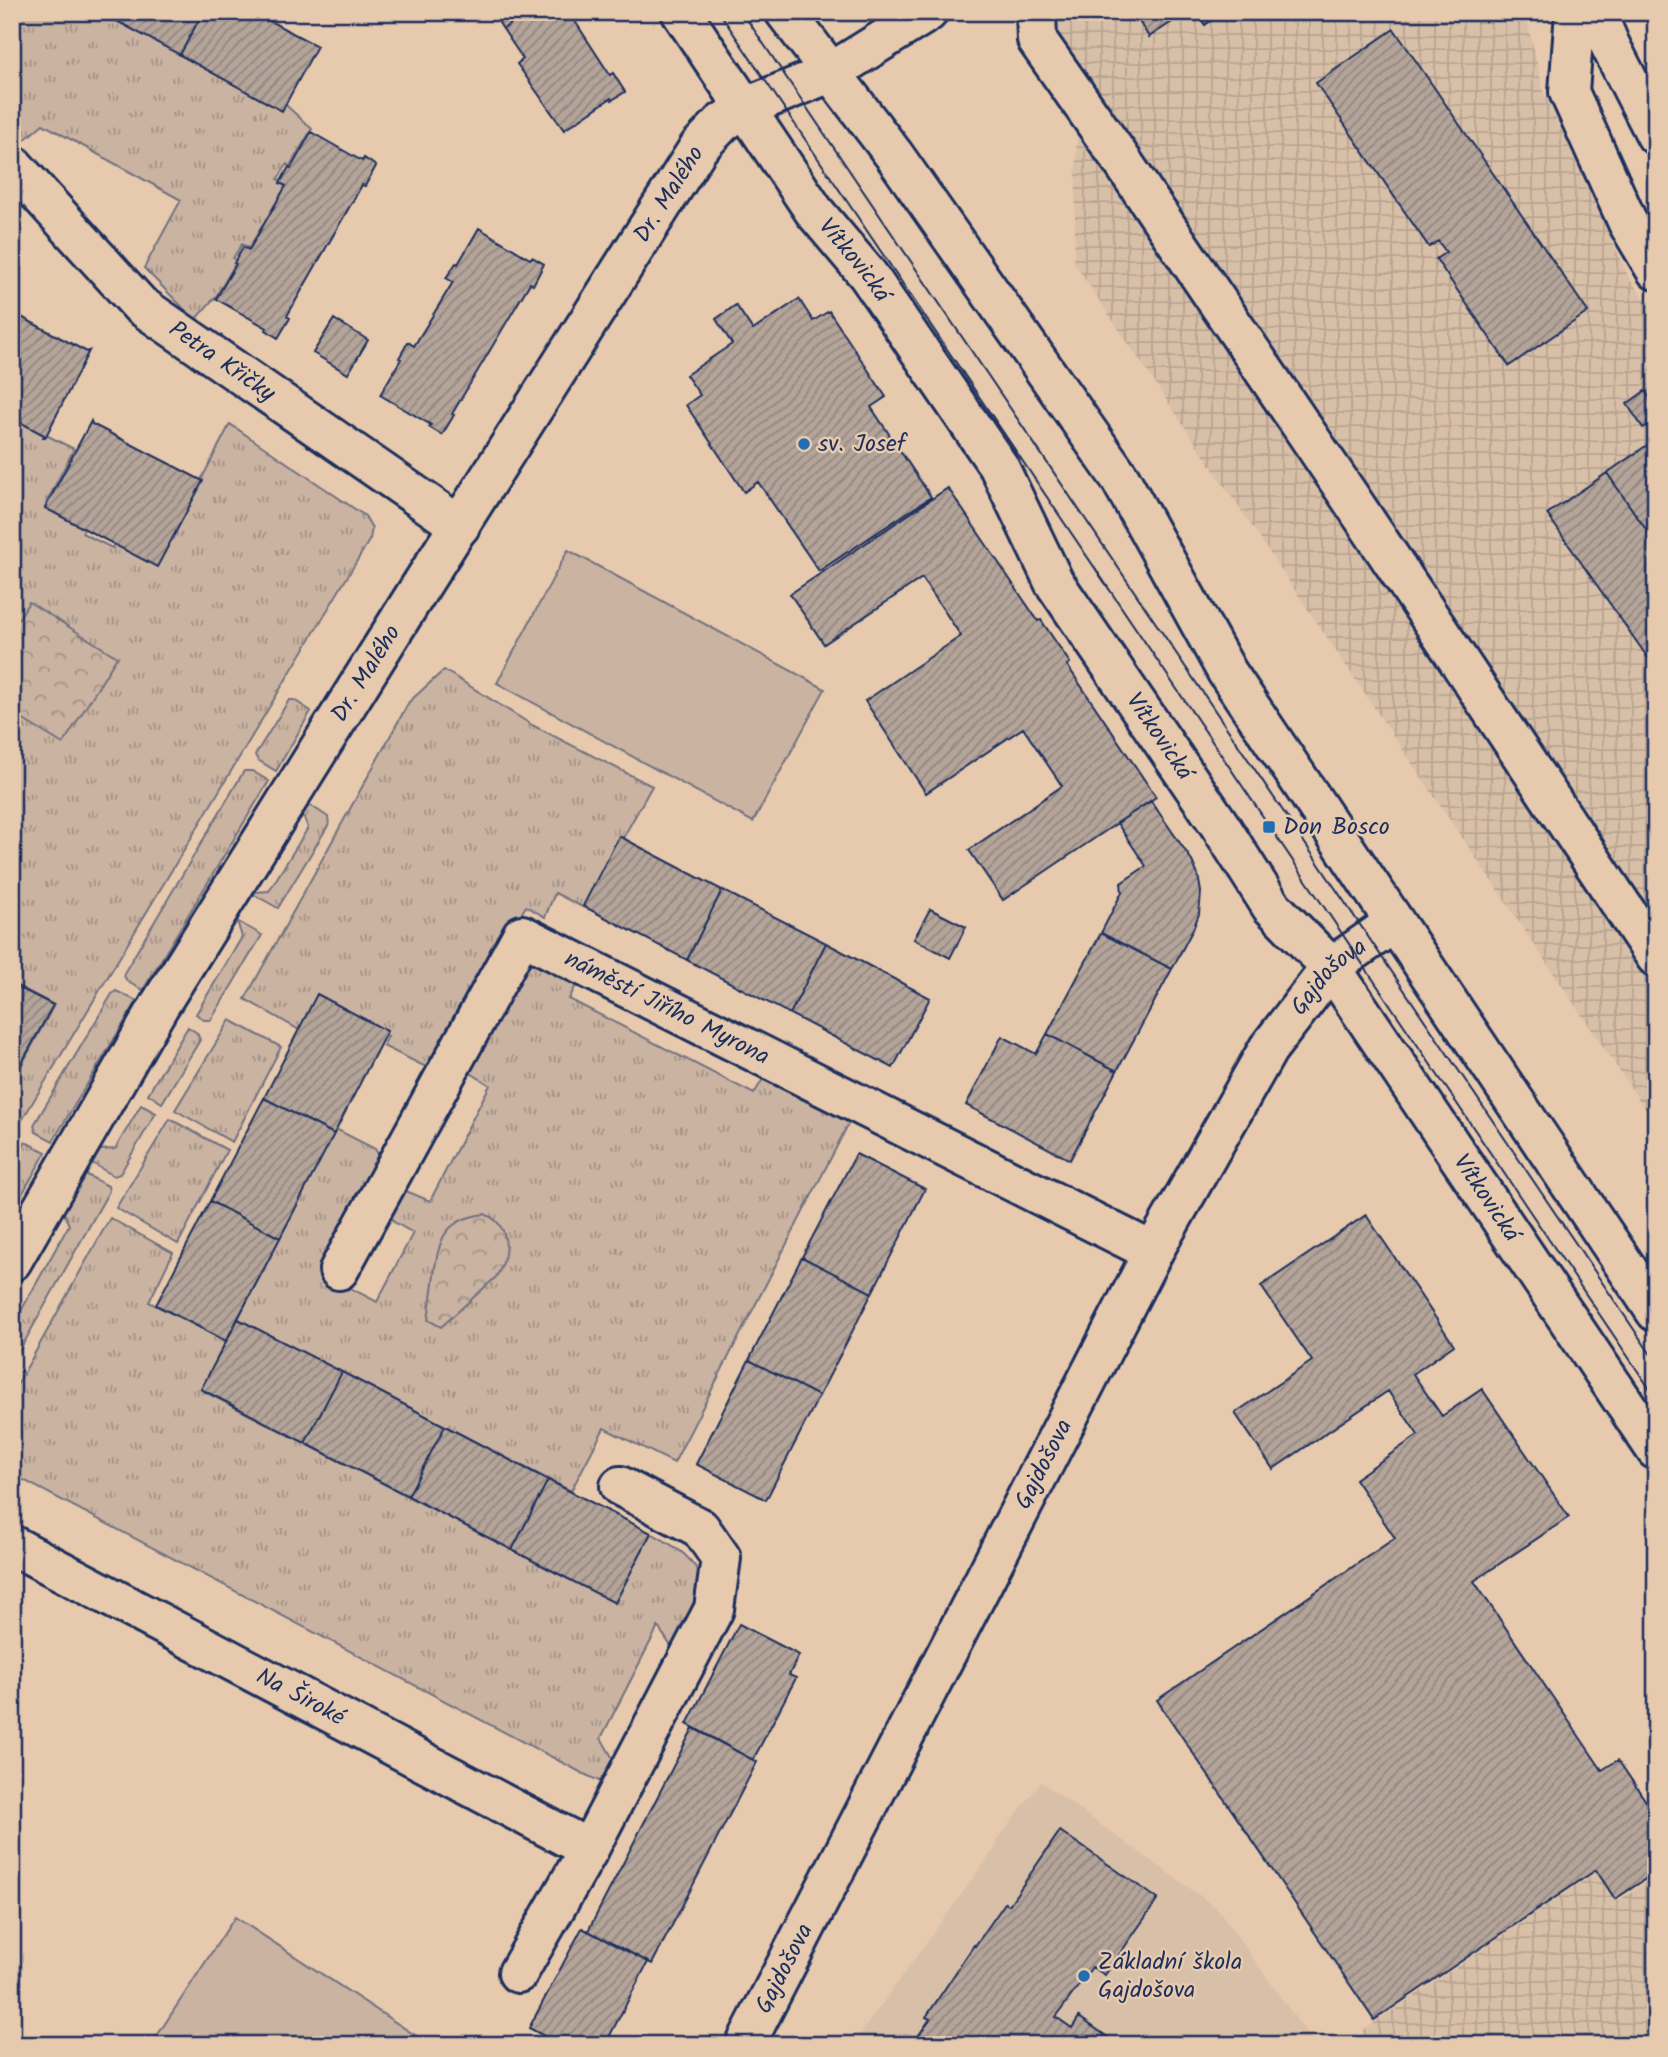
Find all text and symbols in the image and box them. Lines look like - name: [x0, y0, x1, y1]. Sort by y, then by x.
- street label: Dr. Malého: [623, 138, 715, 251]
- street label: Vítkovická: [808, 209, 902, 313]
- street label: Petra Křičky: [160, 311, 284, 413]
- place label: sv. Josef: [818, 425, 909, 464]
- marker: sv. Josef: [796, 436, 812, 452]
- street label: Dr. Malého: [321, 617, 412, 730]
- street label: Vítkovická: [1115, 685, 1205, 791]
- place label: Don Bosco: [1283, 808, 1390, 847]
- marker: Don Bosco: [1261, 819, 1277, 835]
- street label: Gajdošova: [1281, 928, 1375, 1024]
- street label: náměstí Jiřího Myrona: [558, 940, 776, 1076]
- street label: Vítkovická: [1443, 1146, 1532, 1252]
- street label: Gajdošova: [1004, 1412, 1083, 1517]
- street label: Na Široké: [249, 1657, 353, 1737]
- street label: Gajdošova: [745, 1916, 824, 2021]
- place label: Základní škola Gajdošova: [1098, 1943, 1242, 2010]
- marker: Základní škola Gajdošova: [1076, 1968, 1092, 1984]

